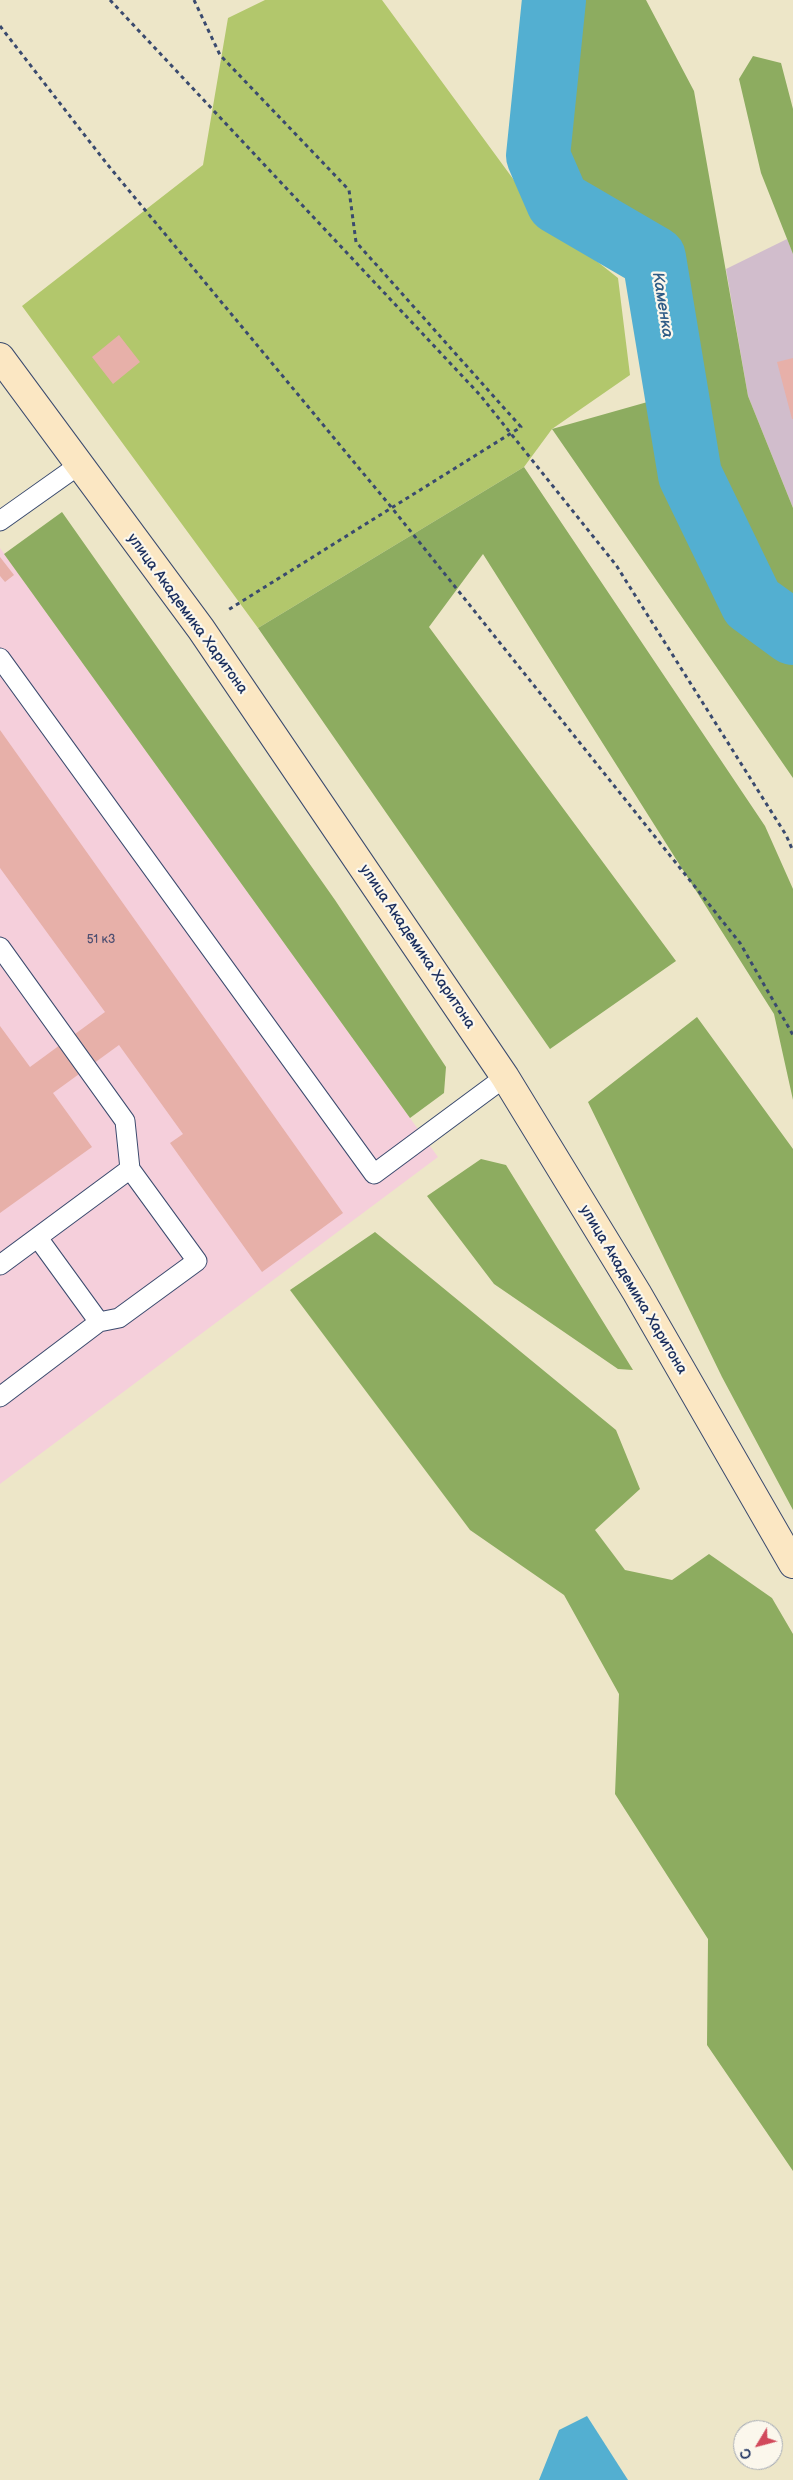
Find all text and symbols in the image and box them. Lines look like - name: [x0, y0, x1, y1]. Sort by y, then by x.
- water label: Каменка: [647, 271, 677, 339]
- street label: улица Академика Харитона: [123, 530, 251, 698]
- street label: улица Академика Харитона: [355, 861, 479, 1033]
- house number: 51 к3: [87, 933, 115, 947]
- street label: улица Академика Харитона: [575, 1202, 691, 1378]
- north arrow: [733, 2420, 783, 2470]
- text: С: [737, 2445, 756, 2463]

